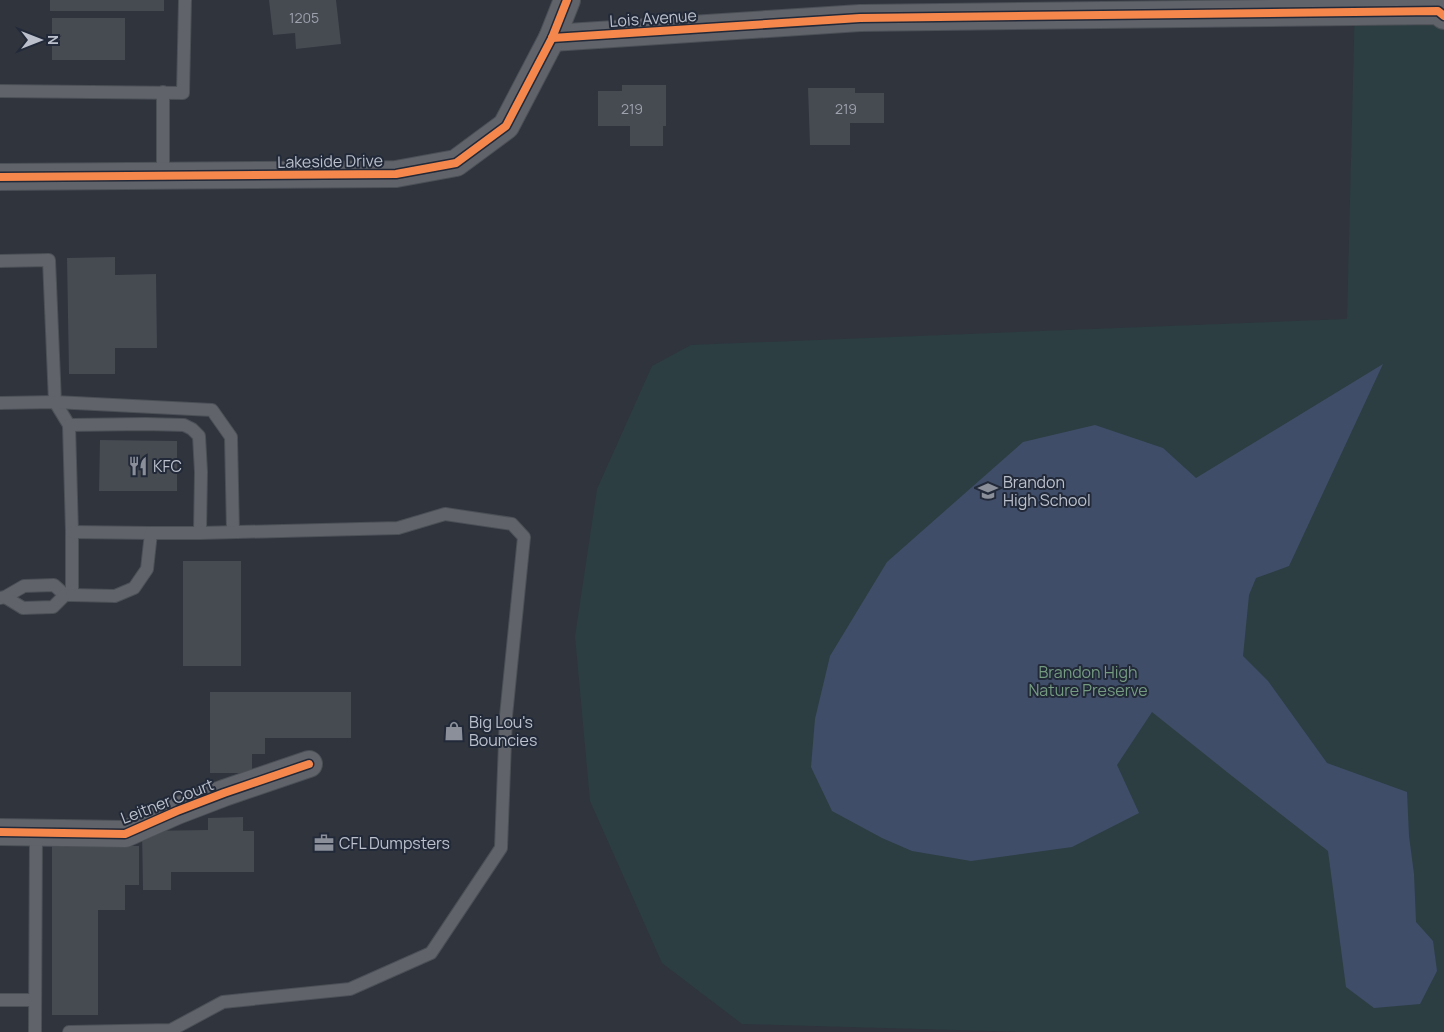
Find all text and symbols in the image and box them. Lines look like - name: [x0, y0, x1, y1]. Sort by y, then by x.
- street label: Lois Avenue: [608, 4, 698, 32]
- house number: 1205: [289, 8, 319, 27]
- north arrow: [15, 15, 65, 65]
- text: N: [44, 35, 63, 45]
- house number: 219: [621, 99, 643, 118]
- house number: 219: [835, 99, 857, 118]
- street label: Lakeside Drive: [277, 149, 383, 173]
- restaurant icon: KFC: [127, 455, 149, 477]
- place label: KFC: [153, 455, 182, 477]
- place label: Brandon High School: [1003, 471, 1091, 511]
- school or university icon: Brandon High School: [977, 480, 999, 502]
- park label: Brandon High Nature Preserve: [1028, 661, 1148, 701]
- place label: Big Lou's Bouncies: [469, 711, 537, 751]
- shop icon: Big Lou's Bouncies: [443, 720, 465, 742]
- street label: Leitner Court: [117, 773, 217, 829]
- office icon: CFL Dumpsters: [313, 832, 335, 854]
- place label: CFL Dumpsters: [339, 832, 450, 854]

